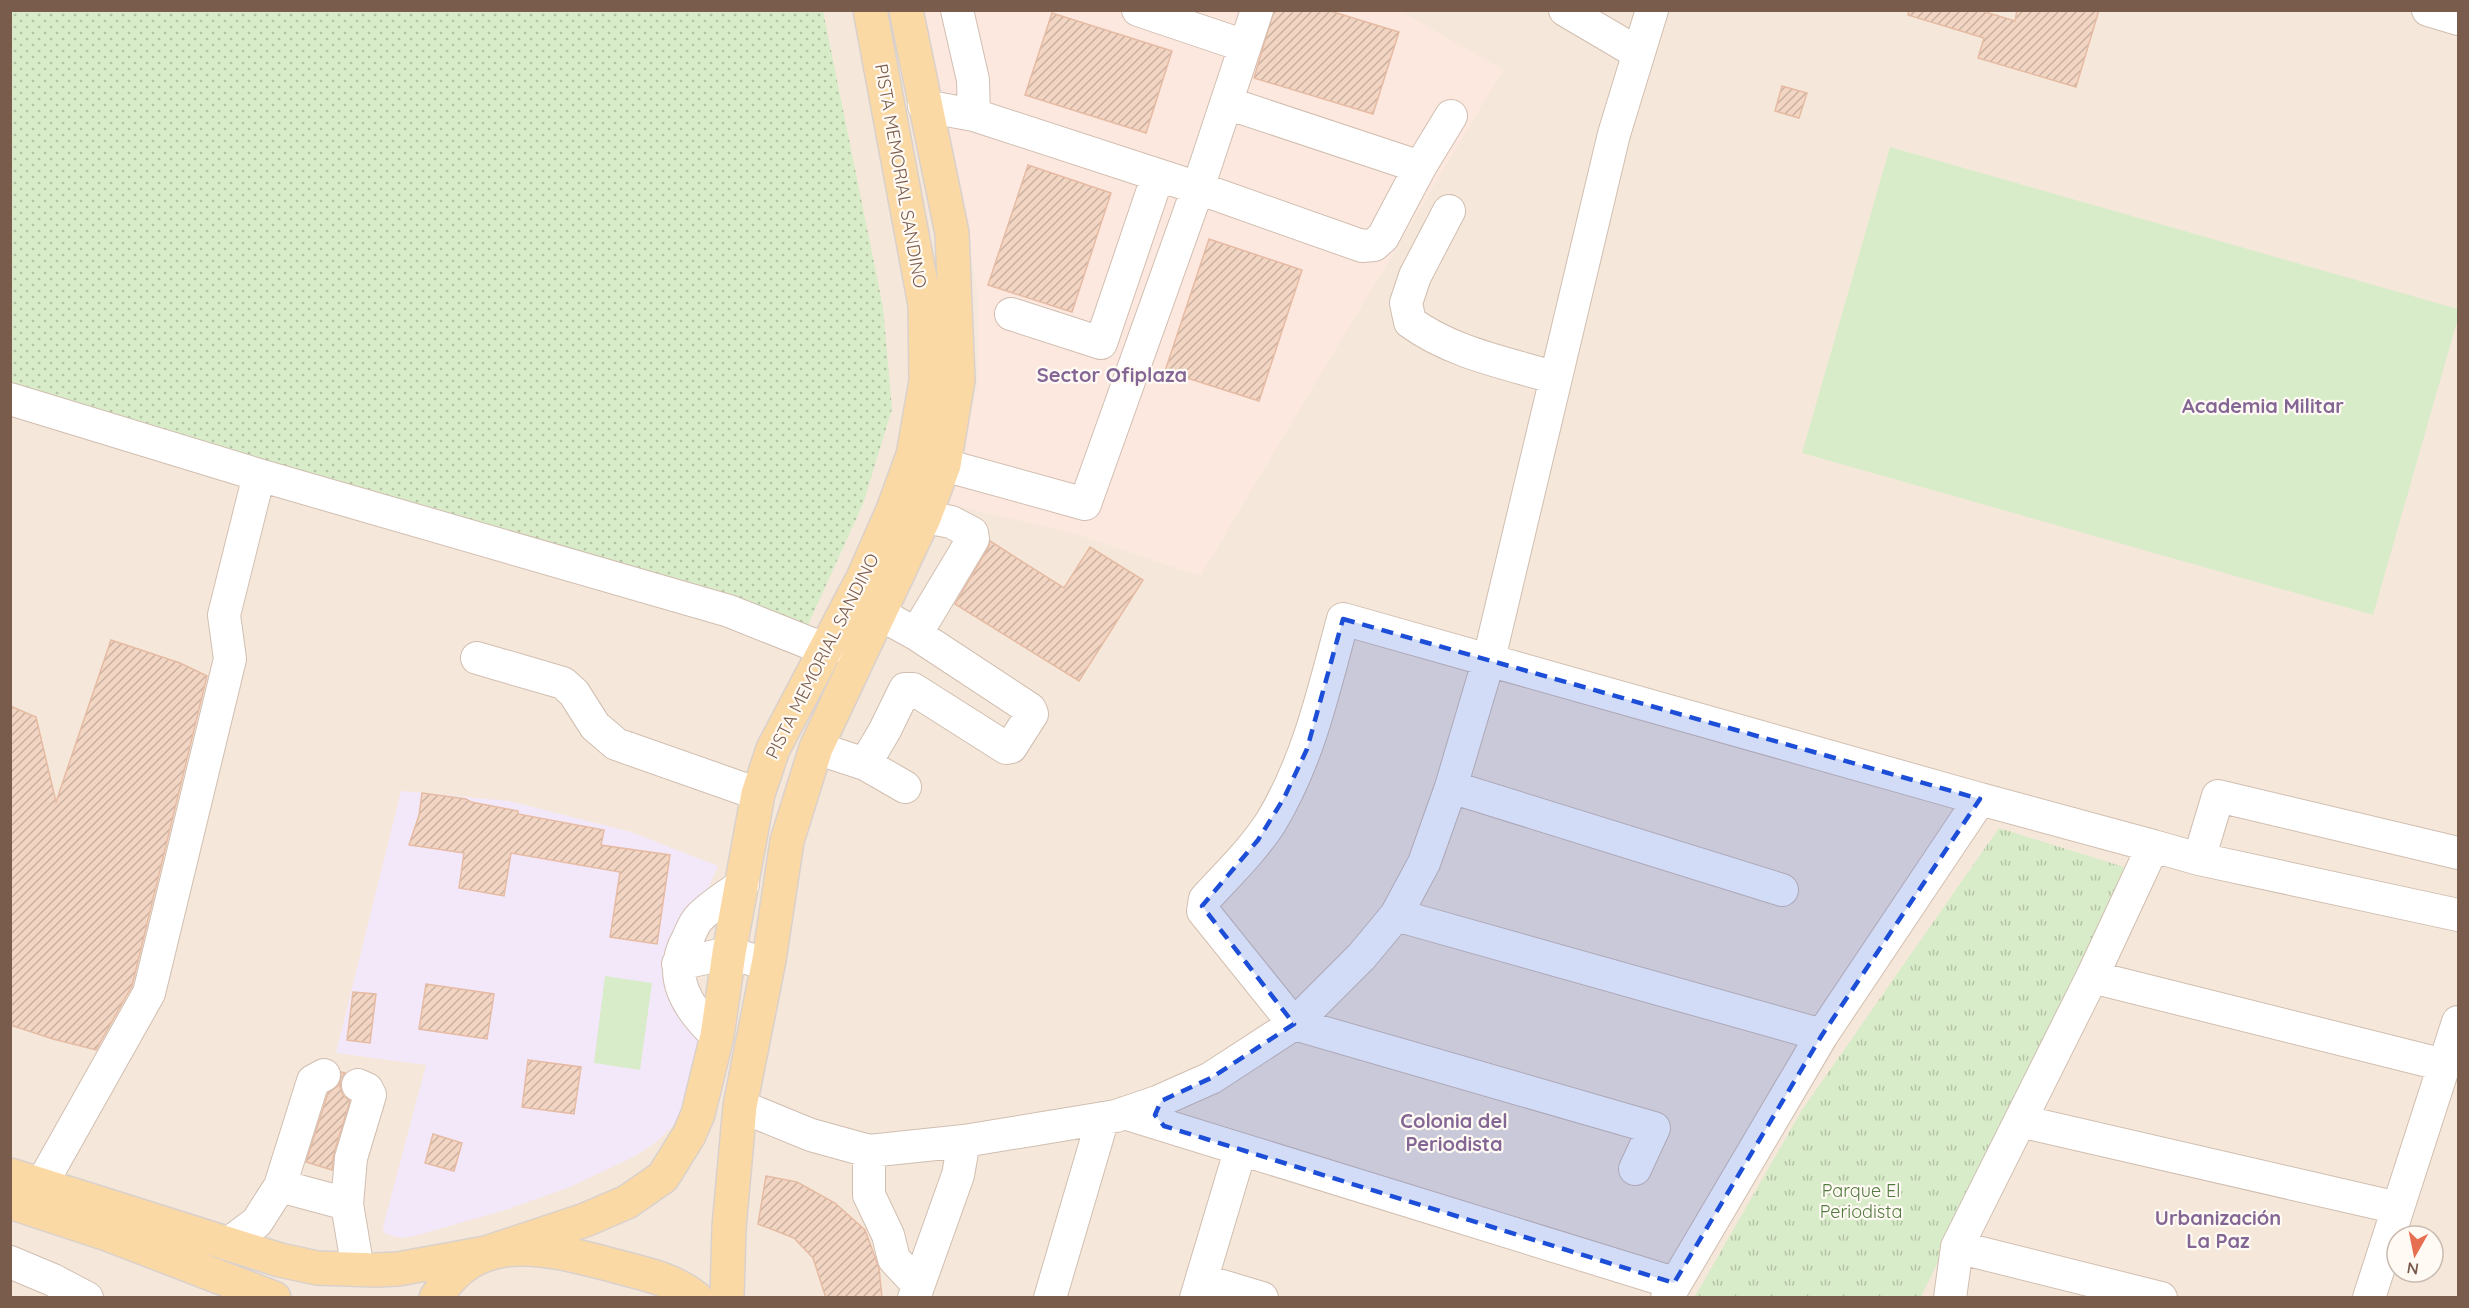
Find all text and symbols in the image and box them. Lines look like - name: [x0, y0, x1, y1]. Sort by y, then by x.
- street label: PISTA MEMORIAL SANDINO: [870, 62, 932, 290]
- district label: Sector Ofiplaza: [1037, 362, 1187, 387]
- district label: Academia Militar: [2182, 393, 2344, 418]
- street label: PISTA MEMORIAL SANDINO: [760, 549, 884, 763]
- district label: Colonia del Periodista: [1400, 1108, 1508, 1156]
- park label: Parque El Periodista: [1820, 1179, 1902, 1223]
- district label: Urbanización La Paz: [2155, 1205, 2281, 1253]
- north arrow: [2385, 1224, 2445, 1284]
- text: N: [2405, 1258, 2420, 1280]

